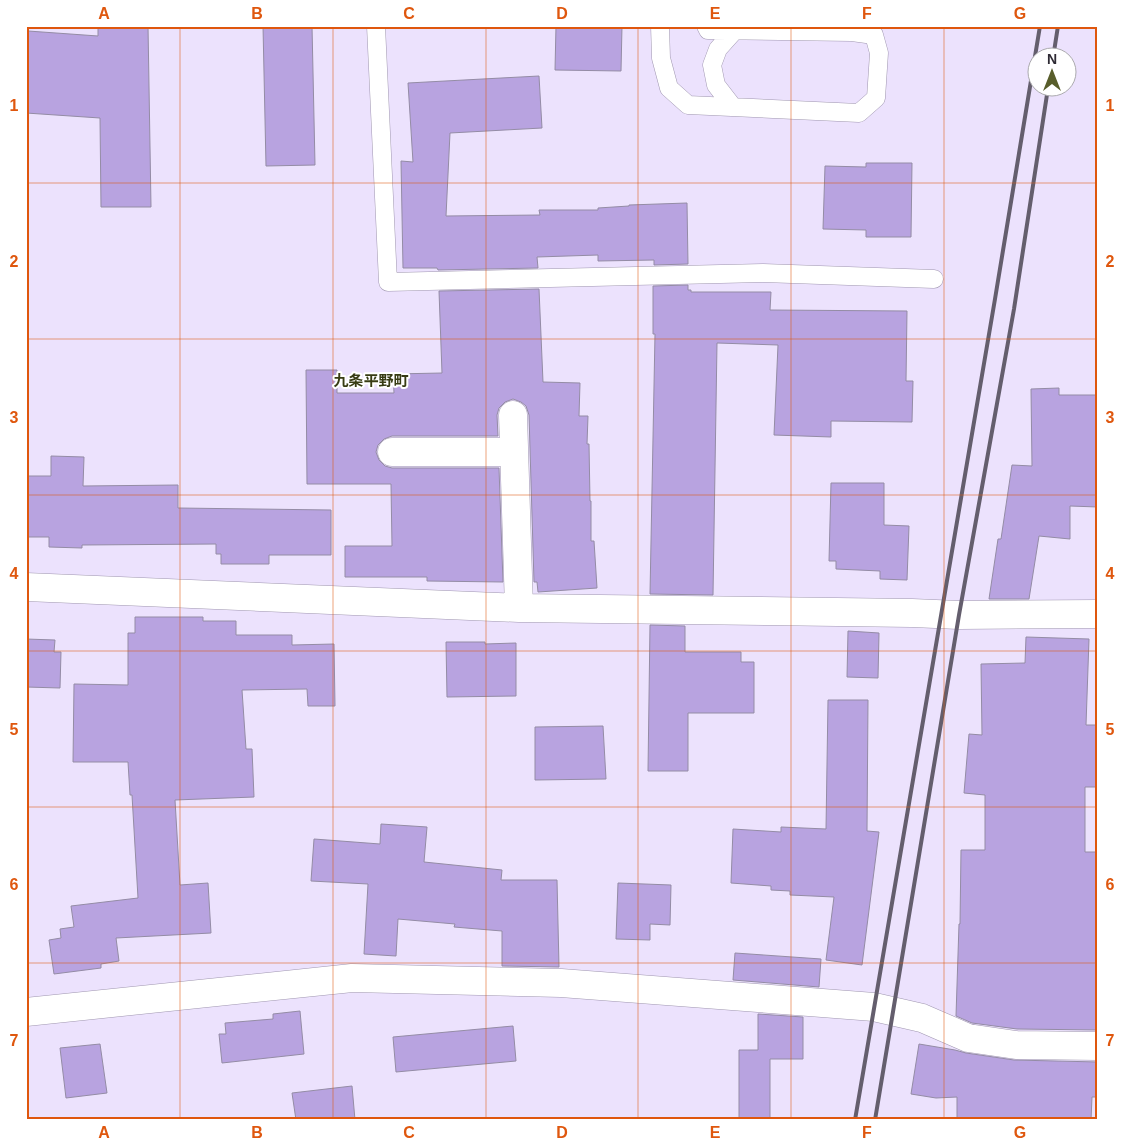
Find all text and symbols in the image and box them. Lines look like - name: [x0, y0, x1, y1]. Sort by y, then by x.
- text: A: [98, 5, 110, 22]
- text: B: [251, 5, 263, 22]
- text: C: [403, 5, 415, 22]
- text: D: [556, 5, 568, 22]
- text: E: [710, 5, 721, 22]
- text: F: [862, 5, 872, 22]
- text: G: [1014, 5, 1026, 22]
- north arrow: [1026, 48, 1076, 98]
- text: N: [1047, 51, 1057, 67]
- text: 1: [10, 97, 19, 114]
- text: 1: [1106, 97, 1115, 114]
- text: 2: [10, 253, 19, 270]
- text: 2: [1106, 253, 1115, 270]
- district label: 九条平野町: [333, 372, 409, 389]
- text: 3: [10, 409, 19, 426]
- text: 3: [1106, 409, 1115, 426]
- text: 4: [10, 565, 19, 582]
- text: 4: [1106, 565, 1115, 582]
- text: 5: [10, 721, 19, 738]
- text: 5: [1106, 721, 1115, 738]
- text: 6: [10, 876, 19, 893]
- text: 6: [1106, 876, 1115, 893]
- text: 7: [10, 1032, 19, 1049]
- text: 7: [1106, 1032, 1115, 1049]
- text: A: [98, 1124, 110, 1141]
- text: B: [251, 1124, 263, 1141]
- text: C: [403, 1124, 415, 1141]
- text: D: [556, 1124, 568, 1141]
- text: E: [710, 1124, 721, 1141]
- text: F: [862, 1124, 872, 1141]
- text: G: [1014, 1124, 1026, 1141]

